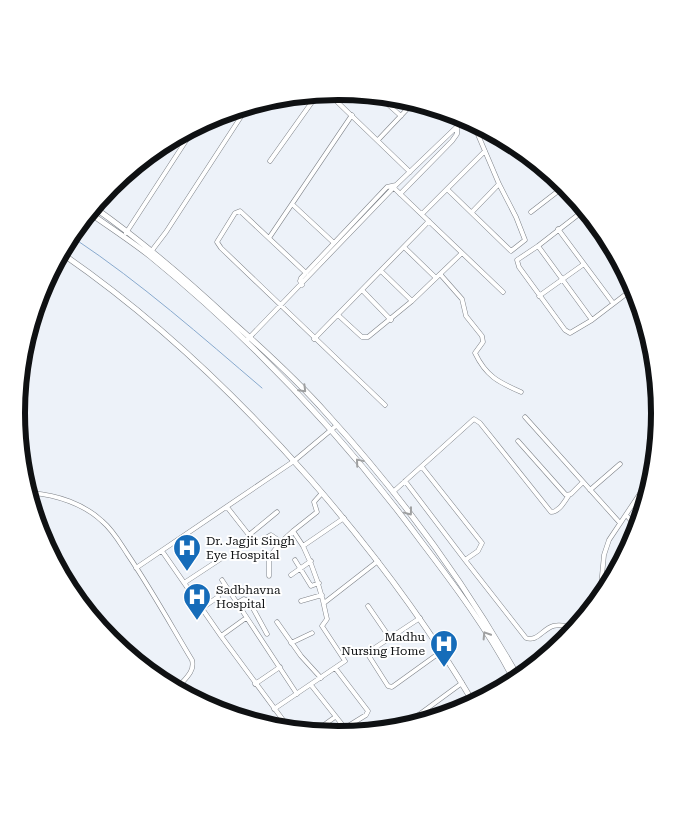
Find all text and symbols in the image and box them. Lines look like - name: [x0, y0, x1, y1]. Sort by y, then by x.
- one-way arrow: [297, 383, 306, 392]
- one-way arrow: [355, 458, 364, 467]
- one-way arrow: [403, 506, 412, 516]
- hospital icon: Dr. Jagjit Singh Eye Hospital: [172, 533, 202, 572]
- place label: Dr. Jagjit Singh Eye Hospital: [206, 534, 295, 562]
- hospital icon: Sadbhavna Hospital: [182, 582, 212, 621]
- place label: Sadbhavna Hospital: [216, 583, 281, 611]
- hospital icon: Madhu Nursing Home: [429, 629, 459, 668]
- place label: Madhu Nursing Home: [341, 630, 426, 658]
- one-way arrow: [483, 631, 492, 640]

